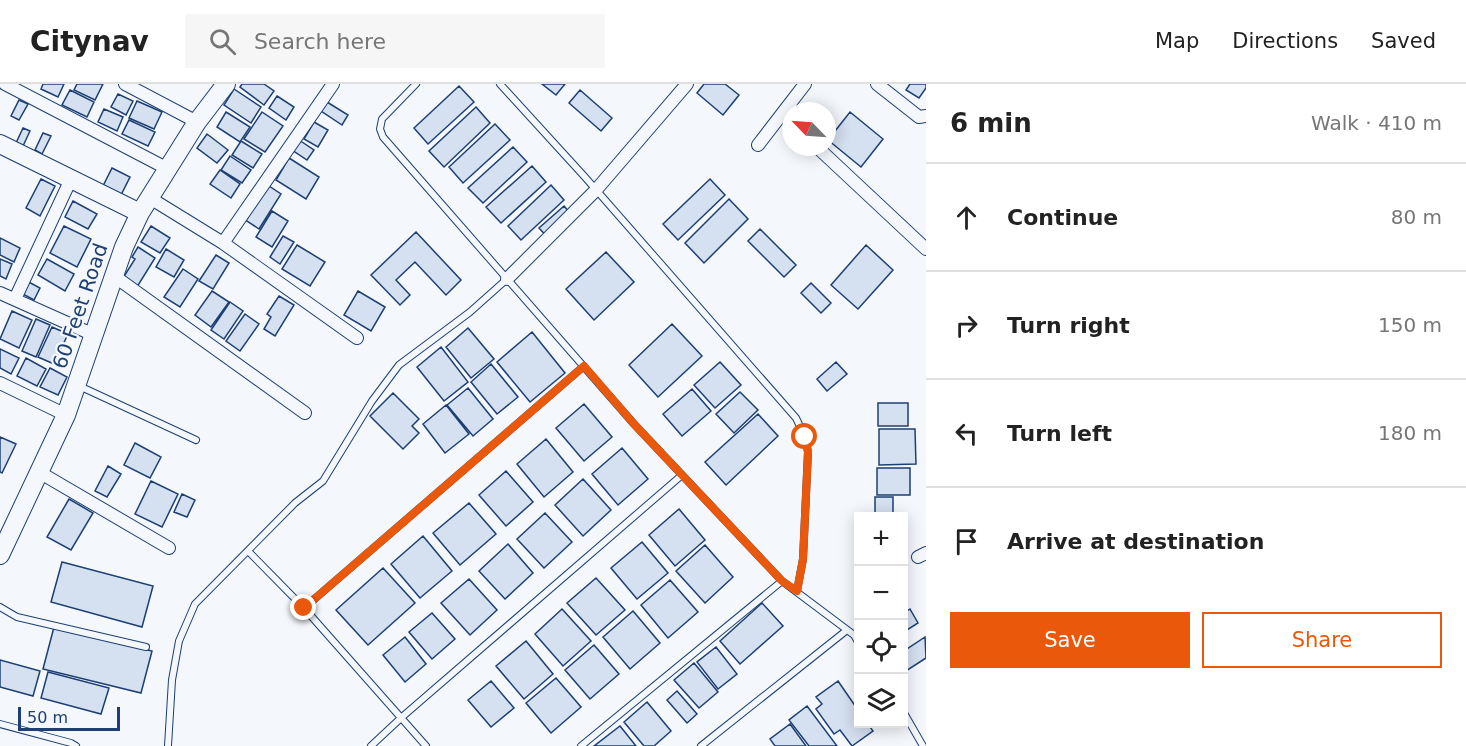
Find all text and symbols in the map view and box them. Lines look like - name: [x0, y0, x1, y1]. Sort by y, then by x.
- search box: [185, 14, 605, 68]
- text: Citynav: [30, 25, 149, 58]
- icon: search: [206, 25, 239, 58]
- text: Search here: [254, 29, 386, 54]
- text: Map: [1155, 29, 1199, 53]
- text: Directions: [1232, 29, 1338, 53]
- text: Saved: [1371, 29, 1436, 53]
- north arrow: [782, 102, 836, 156]
- text: 6 min: [950, 108, 1032, 138]
- text: Walk · 410 m: [1311, 111, 1442, 135]
- icon: ahead: [950, 201, 983, 234]
- text: Continue: [1007, 205, 1118, 230]
- text: 80 m: [1391, 205, 1442, 229]
- street label: 60 Feet Road: [47, 240, 113, 372]
- icon: right: [950, 309, 983, 342]
- text: Turn right: [1007, 313, 1130, 338]
- text: 150 m: [1378, 313, 1442, 337]
- icon: left: [950, 417, 983, 450]
- text: Turn left: [1007, 421, 1112, 446]
- text: 180 m: [1378, 421, 1442, 445]
- route start: [791, 423, 817, 449]
- map controls: [854, 512, 908, 728]
- button: +: [854, 512, 908, 566]
- icon: arrive: [950, 525, 983, 558]
- text: Arrive at destination: [1007, 529, 1264, 554]
- button: −: [854, 566, 908, 620]
- route end: [290, 594, 316, 620]
- button: Save: [950, 612, 1190, 668]
- button: Share: [1202, 612, 1442, 668]
- button: locate: [854, 620, 908, 674]
- button: layers: [854, 674, 908, 728]
- scale bar: [18, 704, 120, 732]
- text: 50 m: [27, 708, 68, 727]

